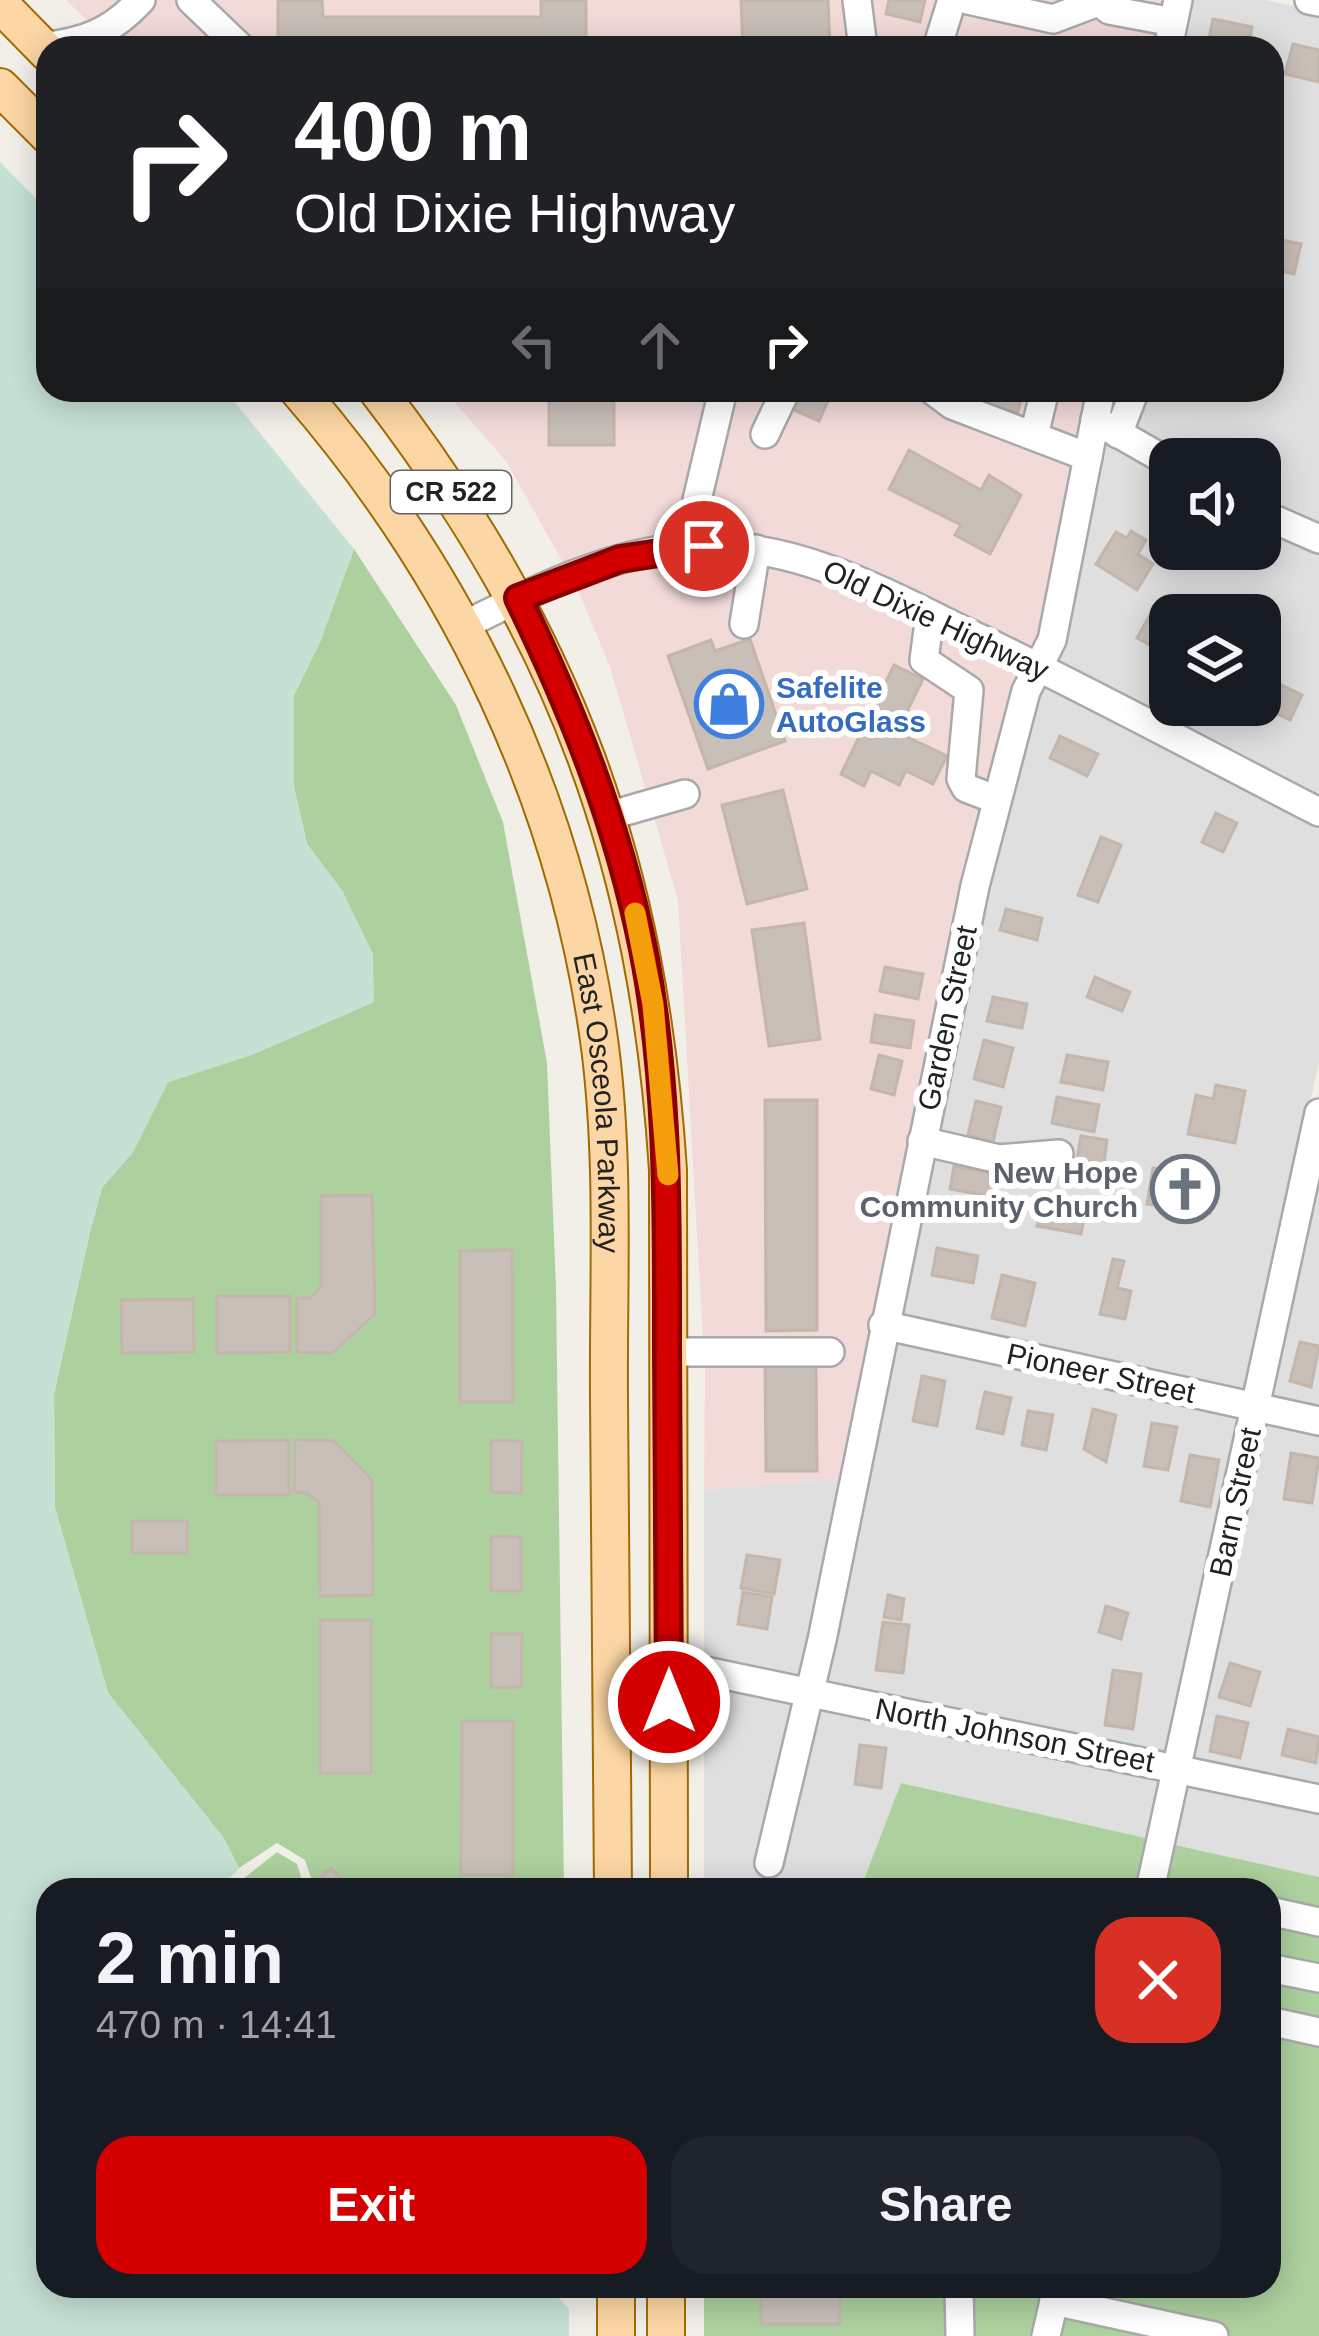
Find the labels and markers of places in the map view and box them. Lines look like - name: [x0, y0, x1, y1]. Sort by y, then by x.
- pin: [653, 495, 755, 597]
- shop icon: Safelite AutoGlass: [694, 669, 764, 739]
- place label: Safelite AutoGlass: [776, 671, 926, 738]
- church icon: New Hope Community Church: [1150, 1154, 1220, 1224]
- place label: New Hope Community Church: [860, 1156, 1138, 1223]

